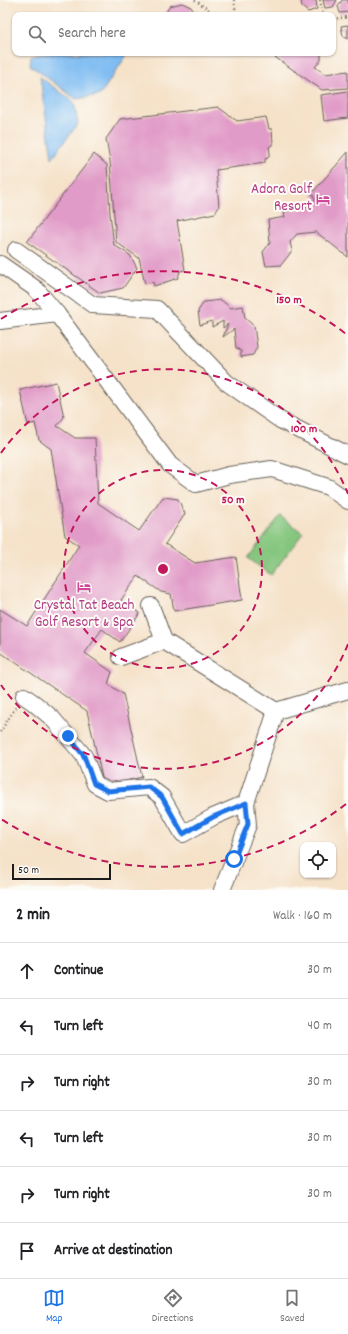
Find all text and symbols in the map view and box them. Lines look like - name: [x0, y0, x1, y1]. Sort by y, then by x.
- search box: [12, 12, 336, 56]
- icon: search: [26, 23, 48, 45]
- text: Search here: [58, 23, 126, 45]
- place label: Adora Golf Resort: [251, 179, 313, 218]
- hotel icon: Adora Golf Resort: [315, 191, 331, 207]
- text: 150 m: [276, 292, 302, 309]
- text: 100 m: [291, 421, 317, 438]
- text: 50 m: [221, 492, 245, 509]
- centre of rings: [156, 562, 170, 576]
- hotel icon: Crystal Tat Beach Golf Resort & Spa: [76, 579, 92, 595]
- place label: Crystal Tat Beach Golf Resort & Spa: [34, 595, 134, 634]
- route end: [59, 727, 77, 745]
- map controls: [300, 842, 336, 878]
- button: locate: [300, 842, 336, 878]
- route start: [225, 850, 243, 868]
- scale bar: [12, 862, 111, 881]
- text: 50 m: [18, 863, 39, 879]
- text: 2 min: [16, 904, 50, 928]
- text: Walk · 160 m: [273, 907, 332, 926]
- icon: ahead: [16, 960, 38, 982]
- text: Continue: [54, 960, 103, 982]
- text: 30 m: [307, 961, 332, 980]
- icon: left: [16, 1016, 38, 1038]
- text: Turn left: [54, 1016, 103, 1038]
- text: 40 m: [308, 1017, 332, 1036]
- icon: right: [16, 1072, 38, 1094]
- text: Turn right: [54, 1072, 110, 1094]
- text: 30 m: [307, 1073, 332, 1092]
- icon: left: [16, 1128, 38, 1150]
- text: Turn left: [54, 1128, 103, 1150]
- text: 30 m: [307, 1129, 332, 1148]
- icon: right: [16, 1184, 38, 1206]
- text: Turn right: [54, 1184, 110, 1206]
- text: 30 m: [307, 1185, 332, 1204]
- icon: arrive: [16, 1240, 38, 1262]
- text: Arrive at destination: [54, 1240, 172, 1262]
- tab: Map: [43, 1287, 65, 1327]
- tab: Directions: [152, 1287, 194, 1327]
- tab: Saved: [280, 1287, 305, 1327]

